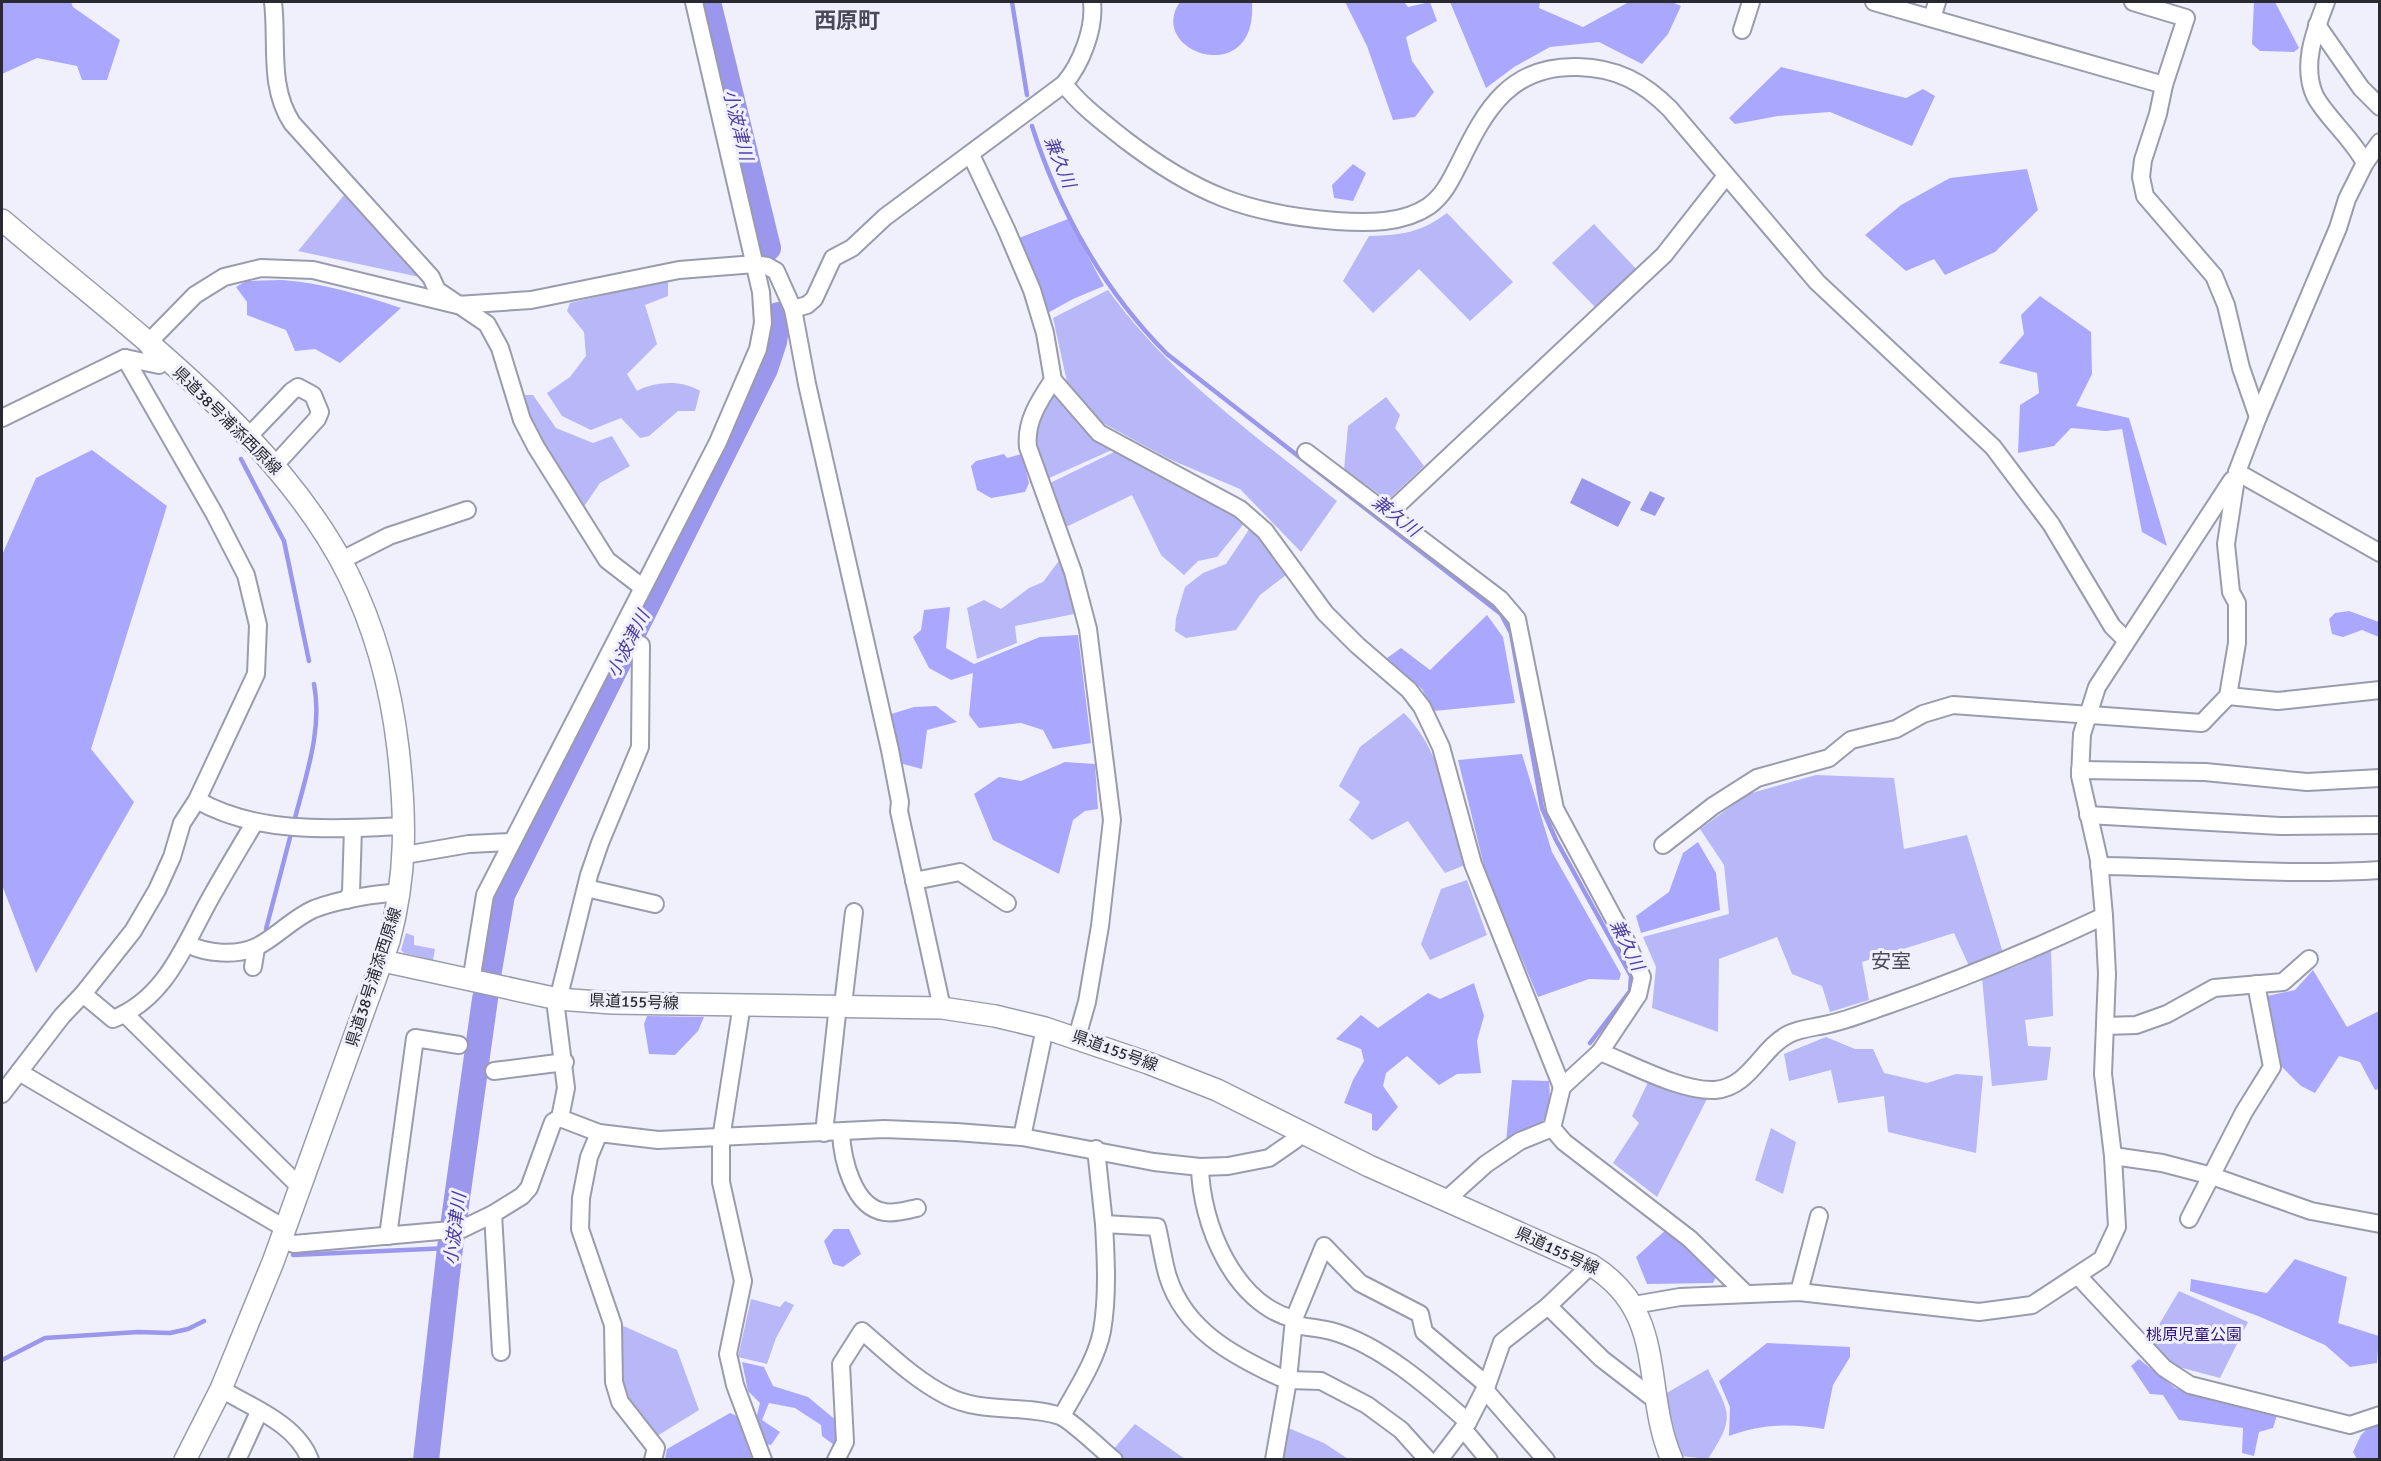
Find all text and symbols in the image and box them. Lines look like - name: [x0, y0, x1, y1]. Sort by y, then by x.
- district label: 西原町: [814, 7, 880, 34]
- water label: 小波津川: [719, 87, 758, 165]
- water label: 兼久川: [1040, 133, 1081, 193]
- street label: 県道38号浦添西原線: [169, 363, 285, 479]
- water label: 兼久川: [1368, 491, 1426, 543]
- water label: 小波津川: [602, 605, 655, 681]
- street label: 県道38号浦添西原線: [342, 905, 406, 1049]
- water label: 兼久川: [1605, 916, 1650, 976]
- district label: 安室: [1871, 949, 1911, 974]
- street label: 県道155号線: [589, 990, 679, 1014]
- street label: 県道155号線: [1069, 1026, 1161, 1076]
- water label: 小波津川: [440, 1190, 471, 1266]
- street label: 県道155号線: [1512, 1223, 1602, 1279]
- park label: 桃原児童公園: [2146, 1325, 2242, 1345]

